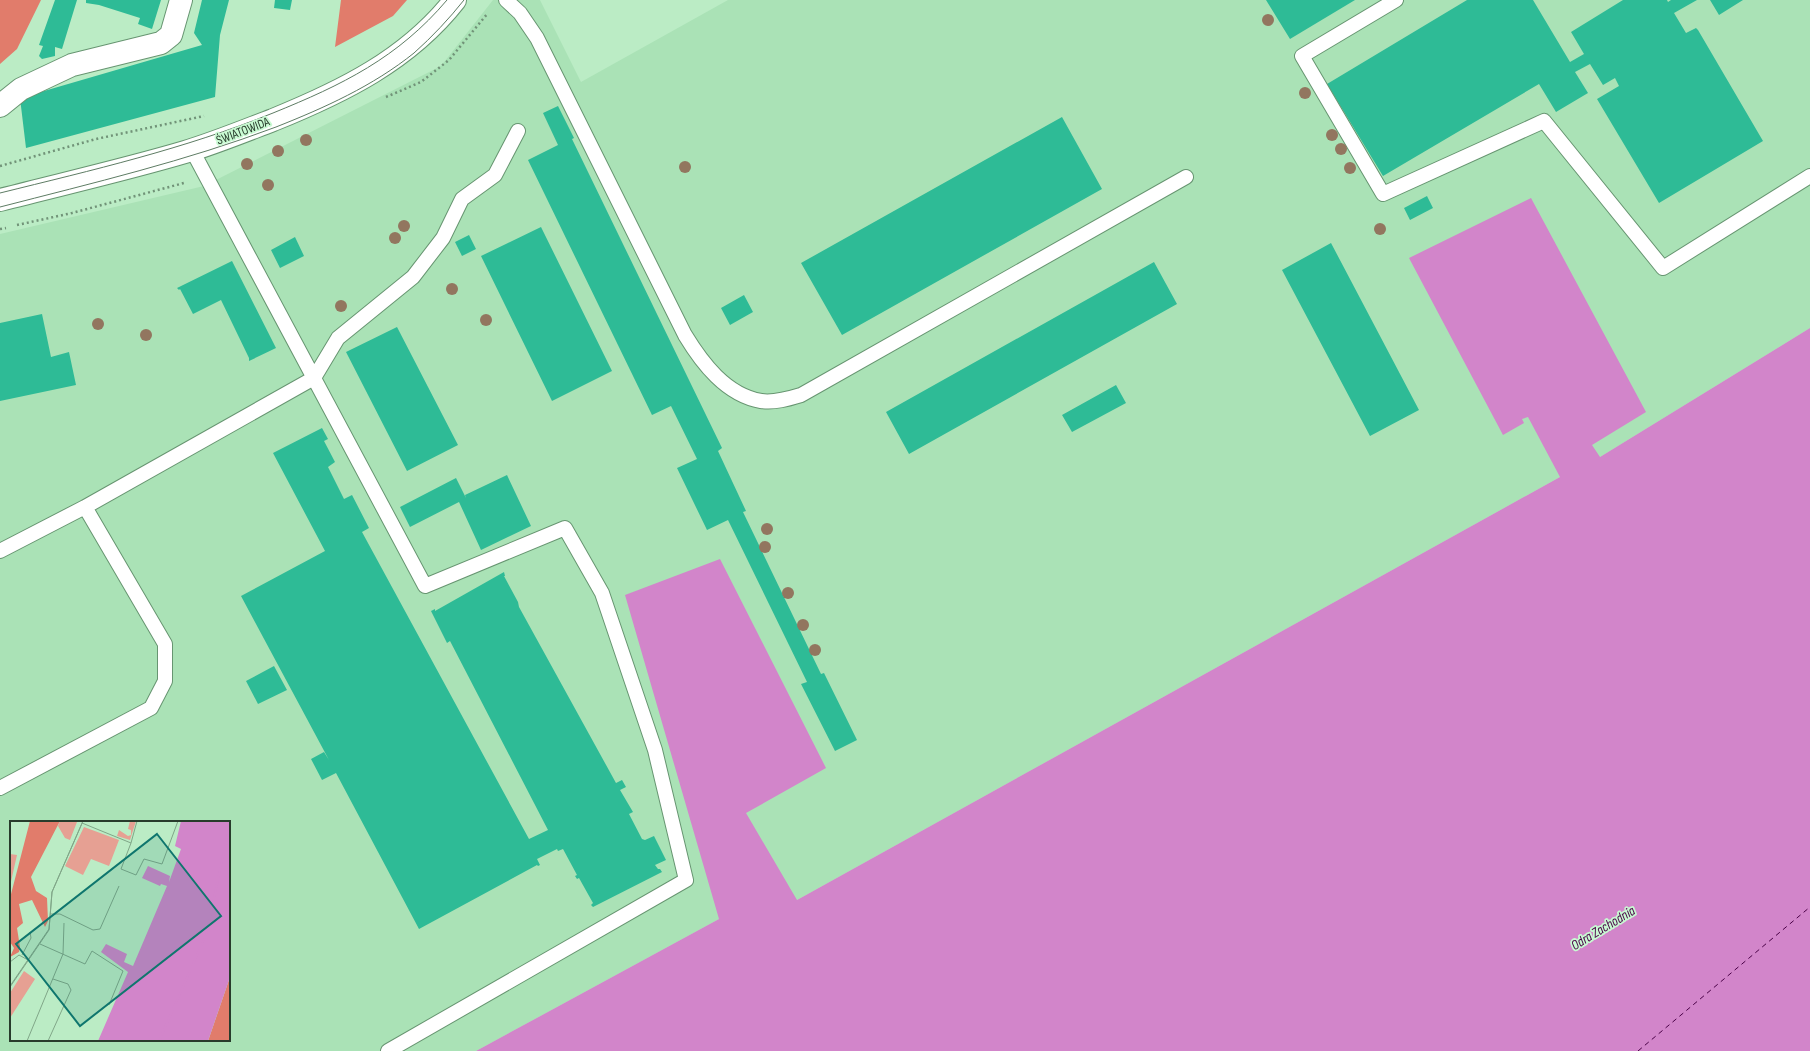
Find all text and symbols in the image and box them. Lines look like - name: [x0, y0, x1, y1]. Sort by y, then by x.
- street label: ŚWIATOWIDA: [214, 113, 272, 148]
- inset map: [10, 821, 230, 1041]
- water label: Odra Zachodnia: [1568, 902, 1639, 954]

